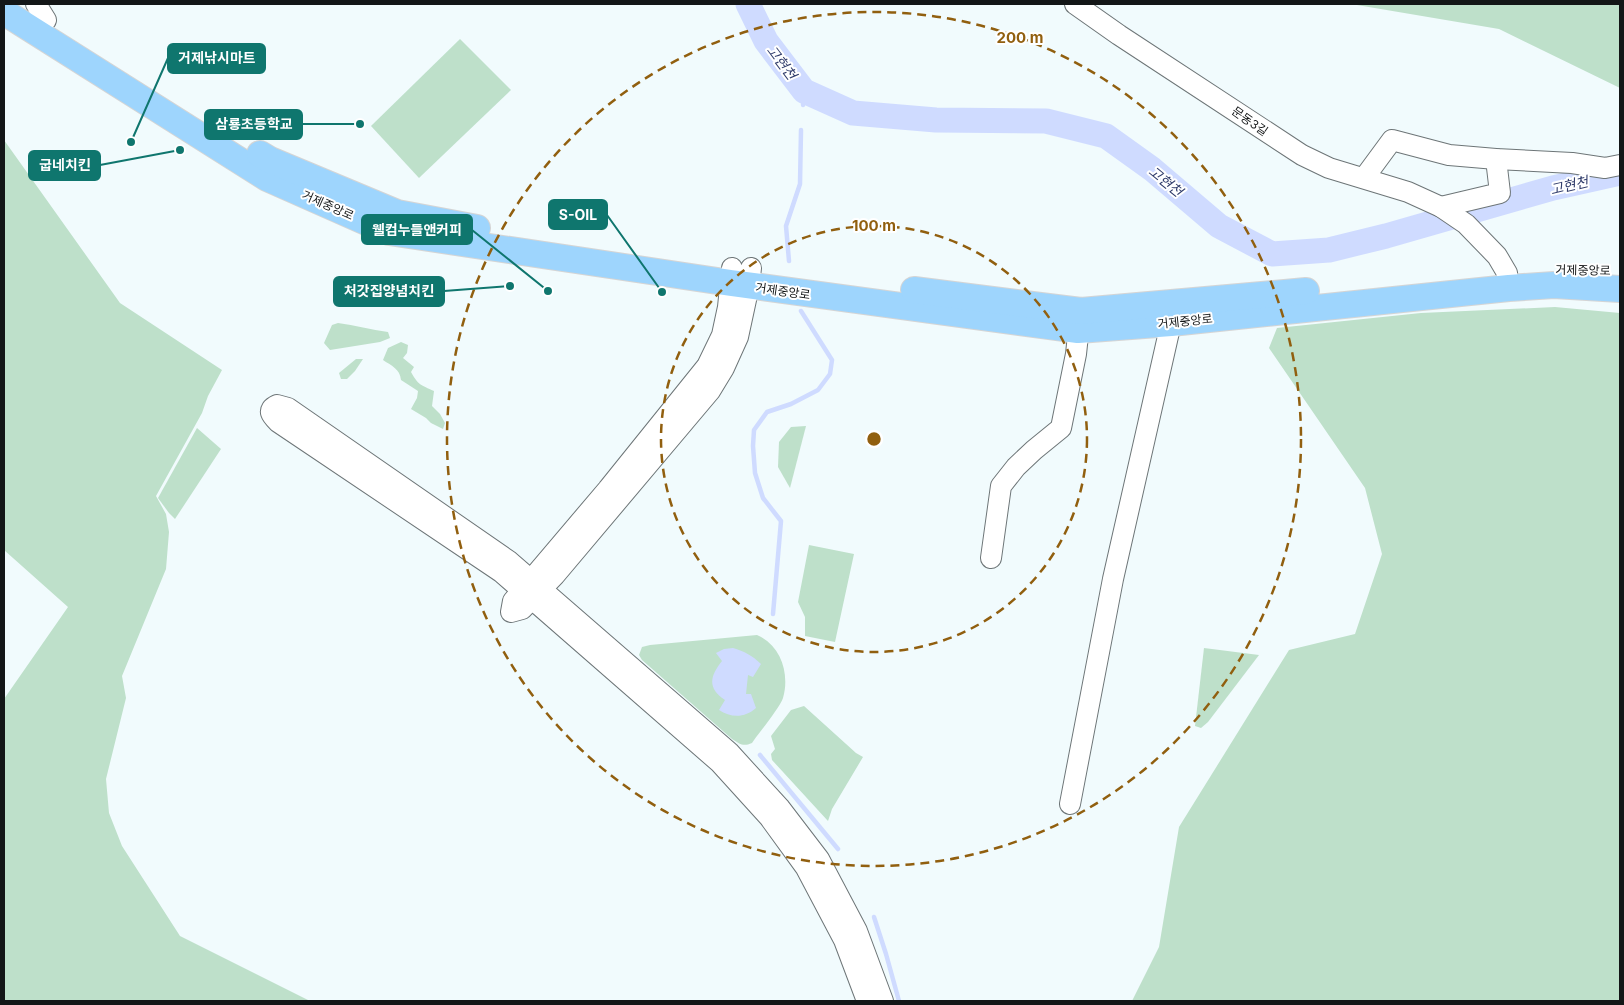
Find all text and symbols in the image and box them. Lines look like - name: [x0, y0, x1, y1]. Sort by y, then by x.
- text: 200 m: [997, 28, 1043, 47]
- water label: 고현천: [764, 41, 801, 83]
- callout: 거제낚시마트: [168, 44, 265, 73]
- text: 거제낚시마트: [178, 49, 256, 66]
- street label: 문동3길: [1229, 103, 1271, 139]
- callout: 삼룡초등학교: [205, 110, 302, 139]
- text: 삼룡초등학교: [215, 115, 293, 132]
- callout: 굽네치킨: [29, 151, 100, 180]
- text: 굽네치킨: [39, 156, 91, 173]
- water label: 고현천: [1146, 162, 1187, 200]
- water label: 고현천: [1548, 172, 1591, 198]
- street label: 거제중앙로: [300, 187, 356, 223]
- callout: S-OIL: [549, 200, 607, 229]
- text: S-OIL: [559, 206, 597, 223]
- callout: 웰컴누들앤커피: [362, 215, 472, 244]
- text: 100 m: [852, 216, 896, 235]
- text: 웰컴누들앤커피: [372, 221, 462, 238]
- street label: 거제중앙로: [1555, 262, 1611, 278]
- callout: 처갓집양념치킨: [334, 277, 444, 306]
- street label: 거제중앙로: [755, 280, 811, 302]
- text: 처갓집양념치킨: [344, 282, 434, 299]
- street label: 거제중앙로: [1157, 311, 1213, 331]
- centre of rings: [865, 430, 883, 448]

